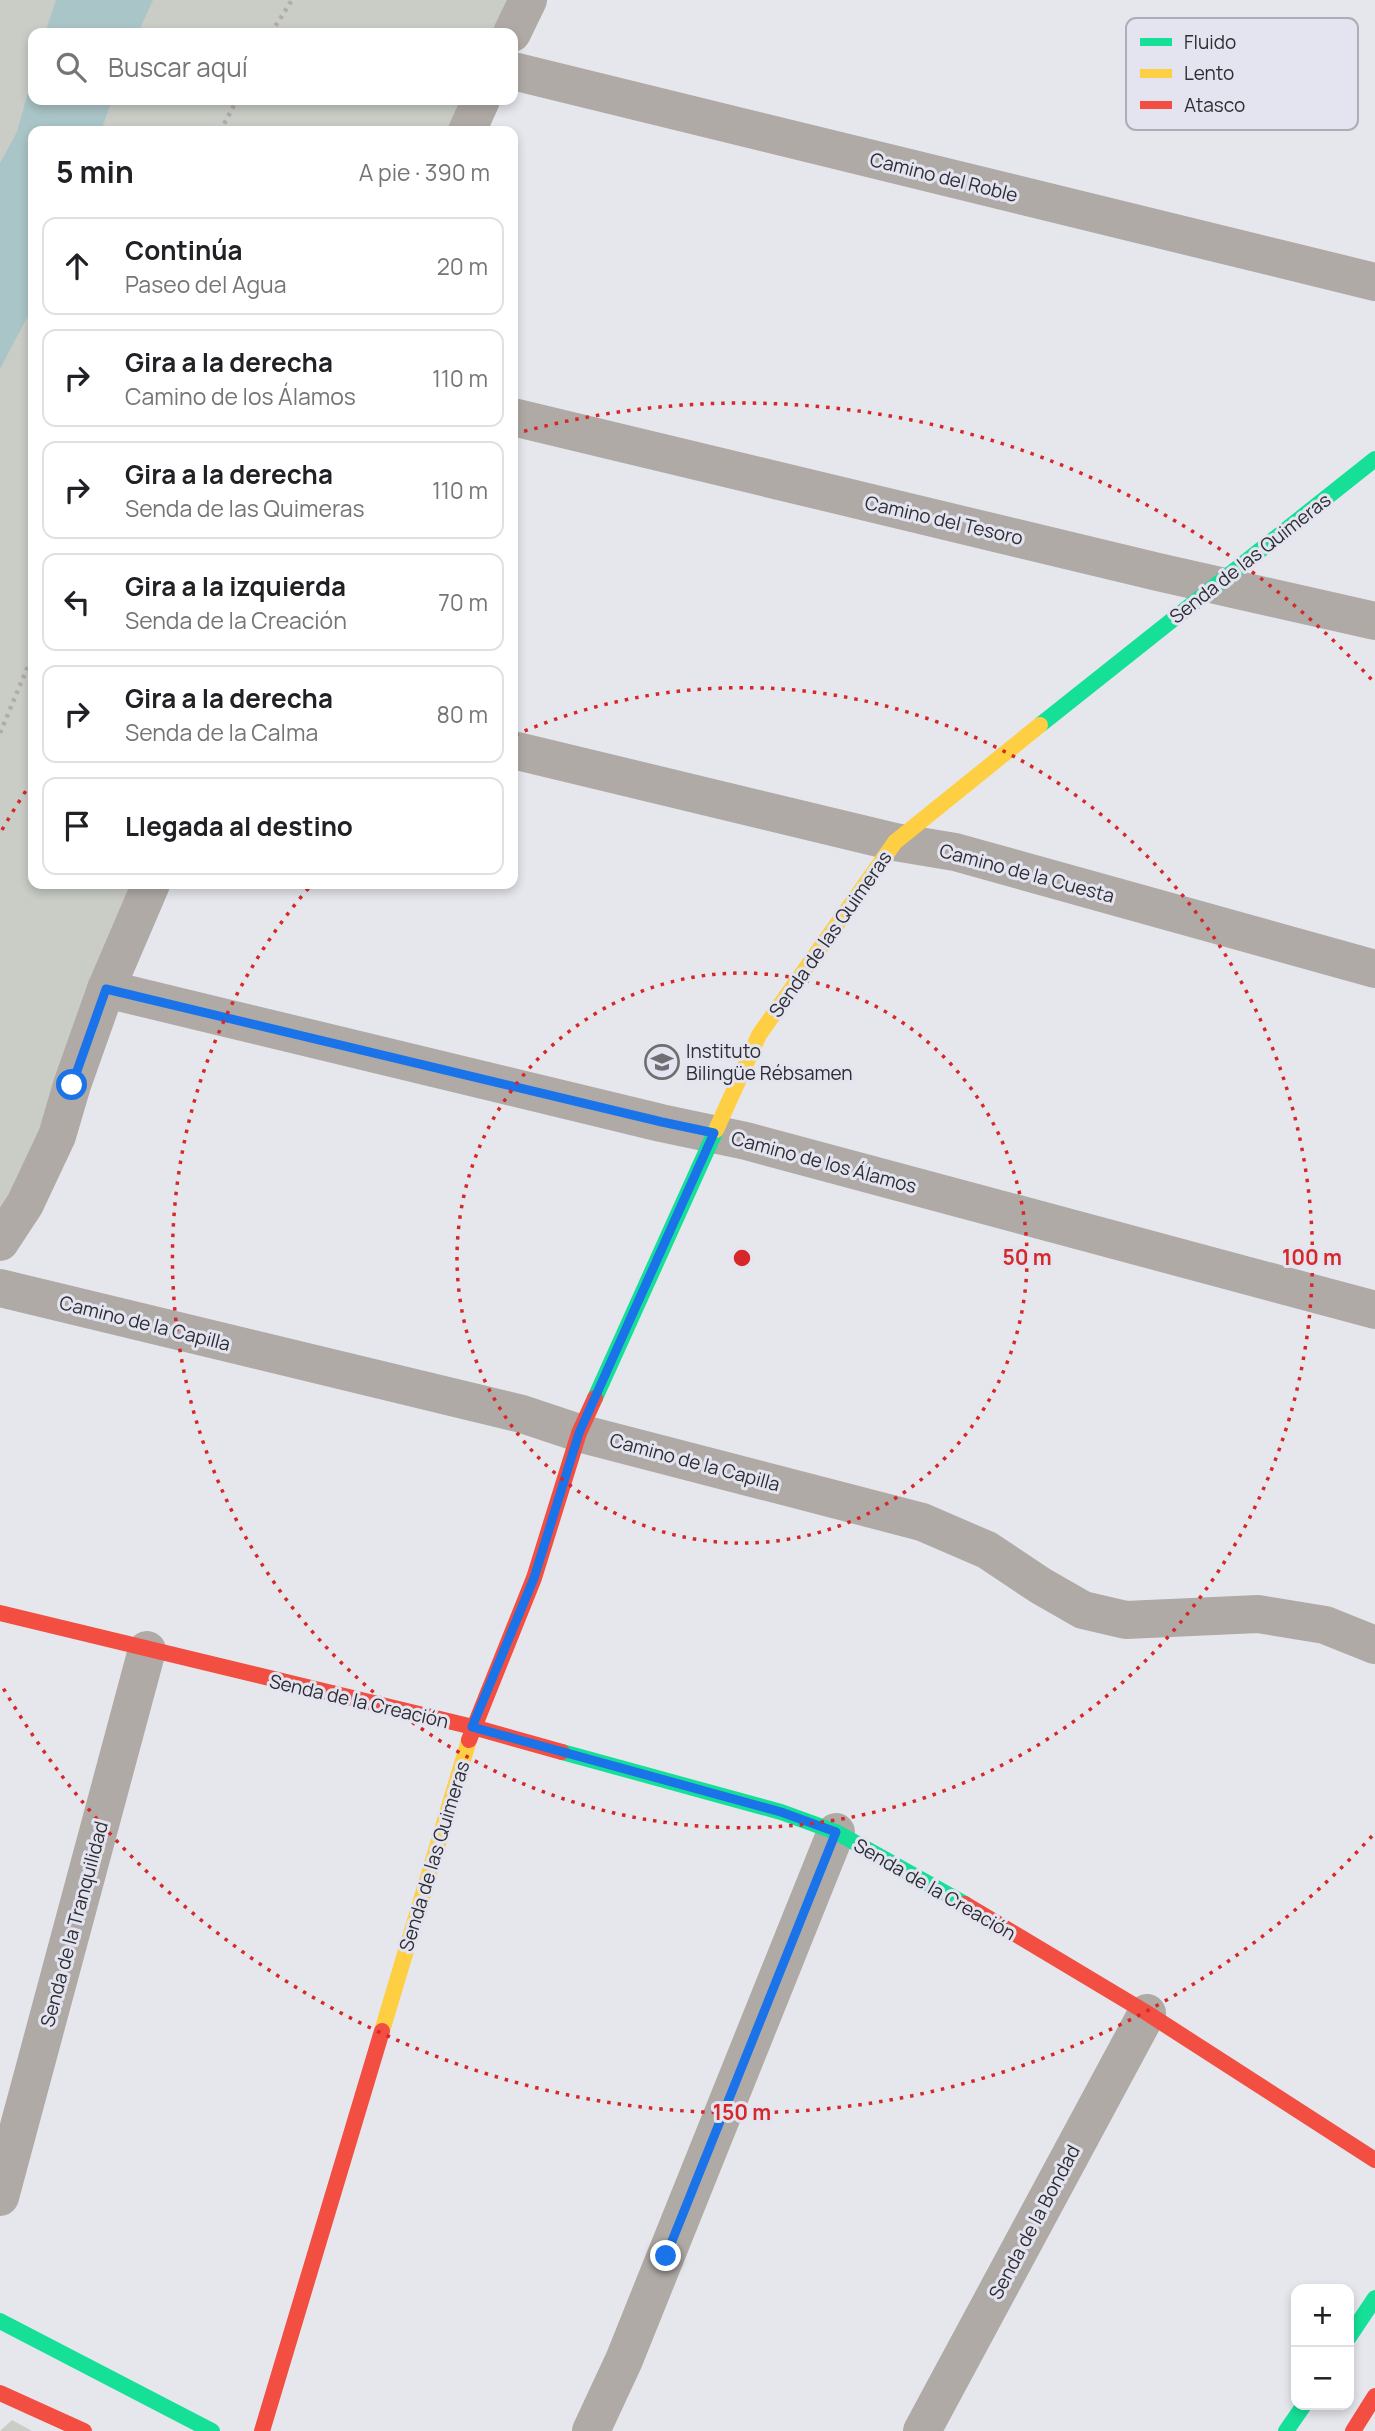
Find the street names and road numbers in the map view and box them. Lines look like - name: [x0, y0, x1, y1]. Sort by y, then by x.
- street label: Camino del Roble: [867, 146, 1021, 208]
- street label: Senda de las Quimeras: [1164, 487, 1336, 629]
- street label: Camino del Tesoro: [862, 489, 1026, 551]
- street label: Camino de la Cuesta: [937, 837, 1117, 909]
- street label: Senda de las Quimeras: [763, 845, 897, 1023]
- street label: Camino de los Álamos: [729, 1125, 919, 1199]
- street label: Camino de la Capilla: [57, 1289, 233, 1357]
- street label: Camino de la Capilla: [607, 1427, 783, 1497]
- street label: Senda de la Creación: [267, 1668, 451, 1734]
- street label: Senda de las Quimeras: [393, 1758, 475, 1954]
- street label: Senda de la Tranquilidad: [34, 1818, 114, 2030]
- street label: Senda de la Creación: [849, 1832, 1021, 1946]
- street label: Senda de la Bondad: [982, 2140, 1086, 2304]

